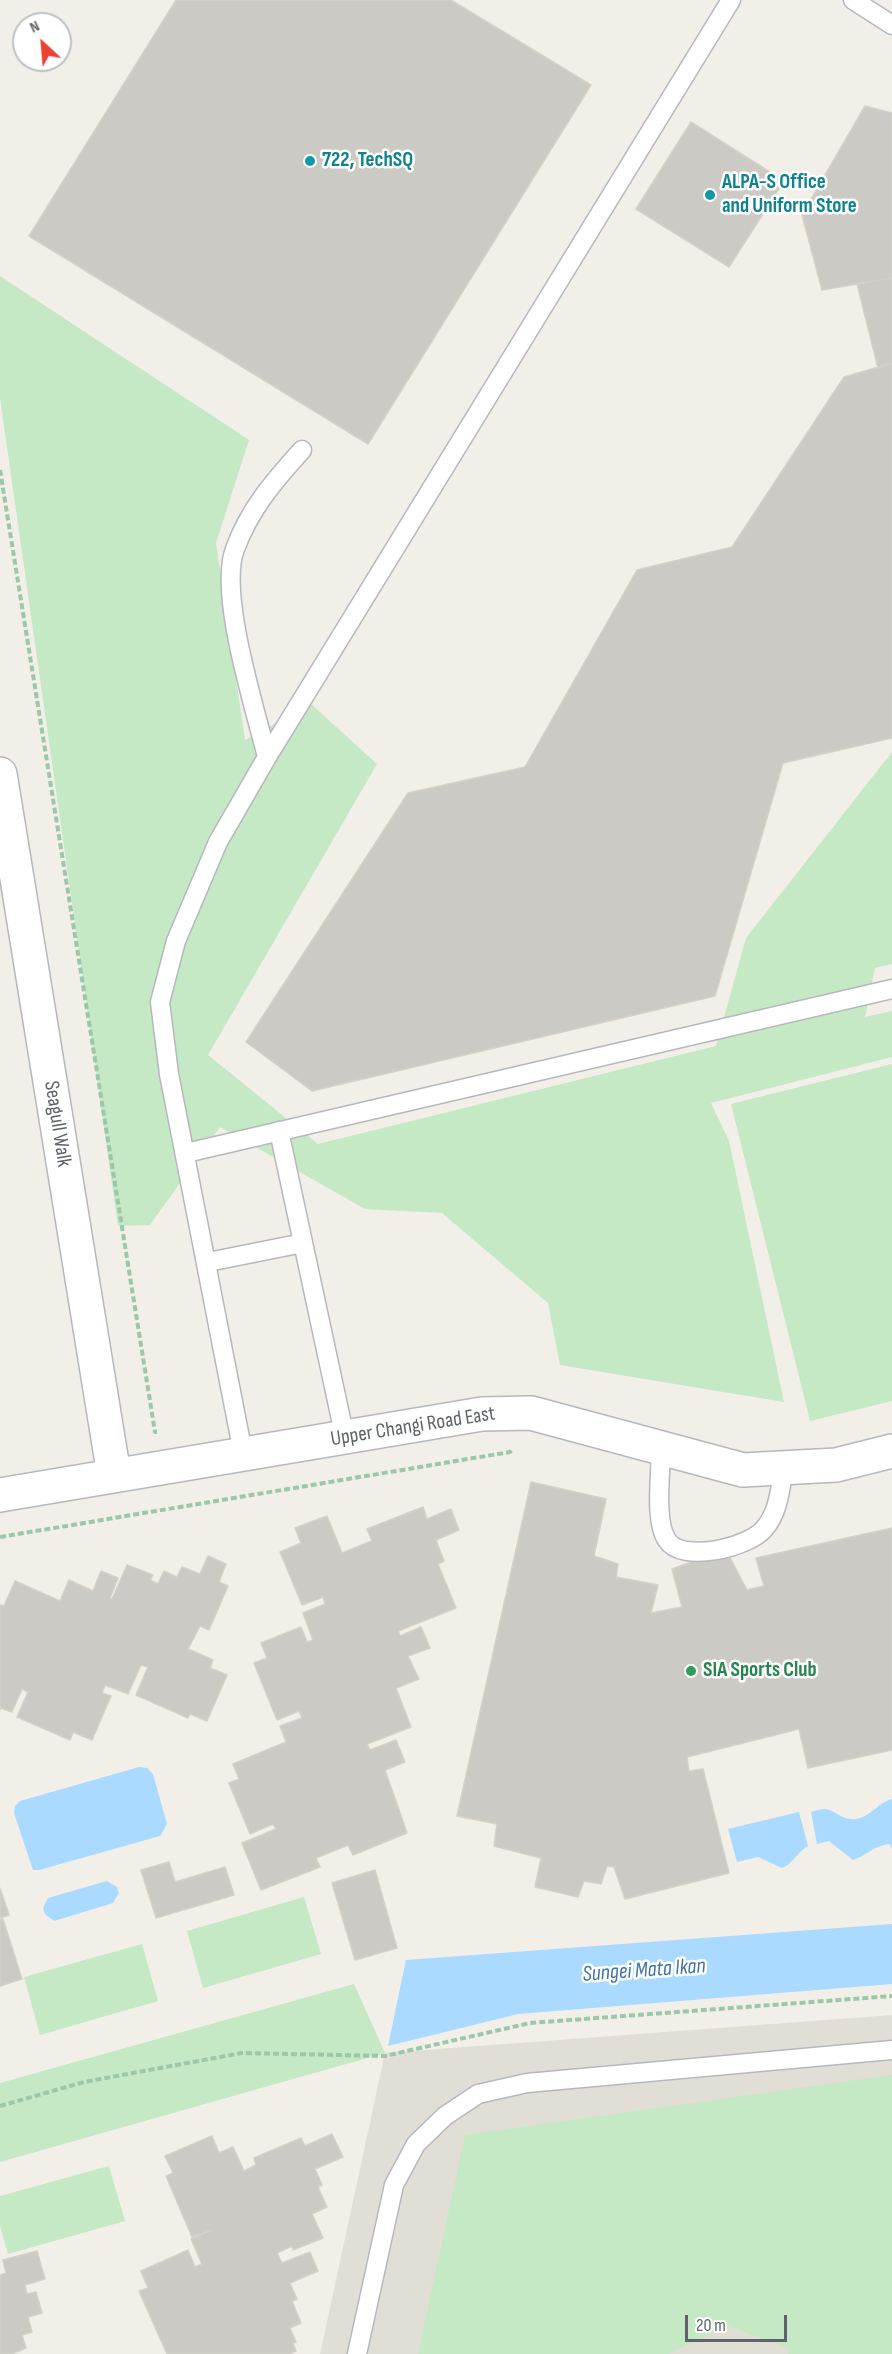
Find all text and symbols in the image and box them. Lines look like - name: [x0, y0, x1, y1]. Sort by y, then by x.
- north arrow: [12, 12, 72, 72]
- text: N: [27, 17, 43, 38]
- place label: 722, TechSQ: [322, 148, 413, 174]
- marker: 722, TechSQ: [303, 154, 317, 168]
- place label: ALPA-S Office and Uniform Store: [722, 170, 857, 220]
- marker: ALPA-S Office and Uniform Store: [703, 188, 717, 202]
- street label: Seagull Walk: [38, 1079, 76, 1169]
- street label: Upper Changi Road East: [329, 1402, 497, 1452]
- place label: SIA Sports Club: [703, 1658, 817, 1684]
- marker: SIA Sports Club: [684, 1664, 698, 1678]
- water label: Sungei Mata Ikan: [582, 1954, 706, 1988]
- scale bar: [688, 2303, 790, 2341]
- text: 20 m: [696, 2315, 726, 2336]

